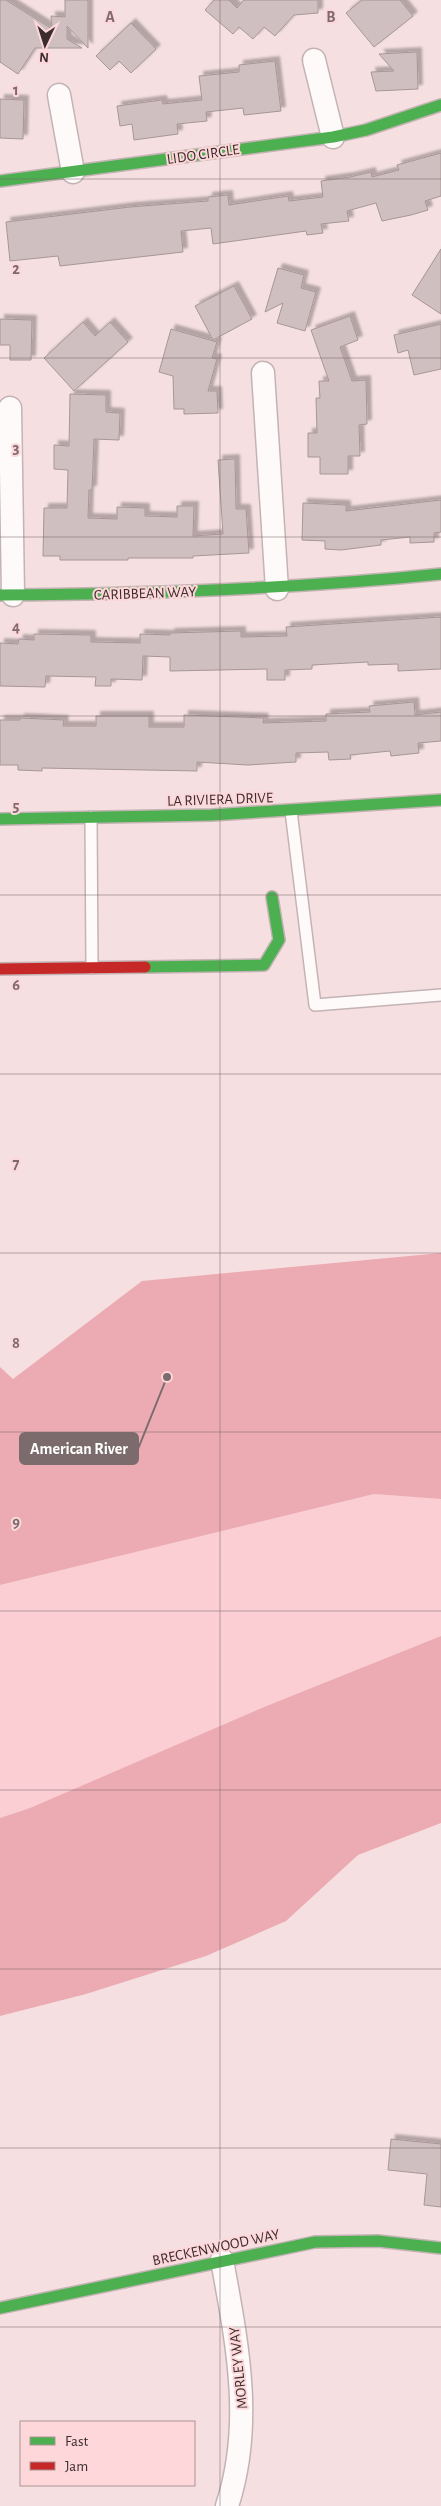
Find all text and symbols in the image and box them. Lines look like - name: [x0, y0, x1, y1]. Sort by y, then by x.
- text: A: [105, 9, 115, 25]
- text: B: [326, 9, 336, 25]
- north arrow: [20, 20, 70, 70]
- text: N: [39, 50, 50, 64]
- text: 1: [13, 82, 19, 98]
- street label: LIDO CIRCLE: [166, 142, 240, 167]
- text: 2: [12, 261, 20, 277]
- text: 3: [13, 440, 20, 456]
- street label: CARIBBEAN WAY: [94, 584, 197, 603]
- text: 4: [12, 619, 20, 635]
- street label: LA RIVIERA DRIVE: [167, 790, 273, 809]
- text: 5: [13, 798, 20, 814]
- text: 6: [12, 977, 20, 993]
- text: 7: [13, 1156, 20, 1172]
- text: 8: [12, 1335, 20, 1351]
- callout: American River: [20, 1433, 138, 1464]
- text: American River: [30, 1441, 128, 1457]
- text: 9: [12, 1514, 20, 1530]
- street label: BRECKENWOOD WAY: [151, 2227, 281, 2268]
- street label: MORLEY WAY: [227, 2326, 250, 2410]
- legend: [20, 2421, 195, 2486]
- text: Fast: [65, 2434, 89, 2449]
- text: Jam: [65, 2459, 88, 2474]

